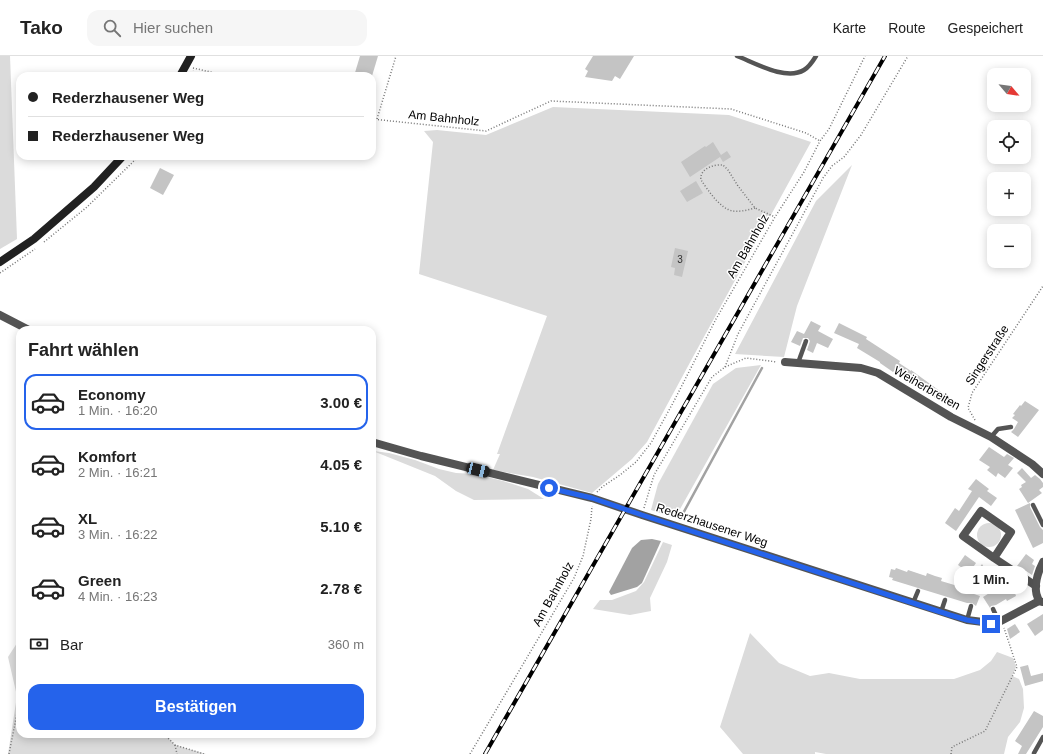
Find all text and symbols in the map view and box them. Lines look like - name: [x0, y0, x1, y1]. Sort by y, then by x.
- search box: [87, 10, 367, 46]
- text: Tako: [20, 17, 63, 38]
- icon: search: [101, 17, 123, 39]
- text: Hier suchen: [133, 19, 213, 36]
- text: Karte: [833, 20, 866, 36]
- text: Route: [888, 20, 926, 36]
- text: Gespeichert: [948, 20, 1023, 36]
- north arrow: [987, 68, 1031, 112]
- map controls: [987, 68, 1031, 268]
- text: Rederzhausener Weg: [52, 89, 204, 106]
- street label: Am Bahnholz: [408, 107, 480, 129]
- button: locate: [987, 120, 1031, 164]
- text: Rederzhausener Weg: [52, 127, 204, 144]
- button: +: [987, 172, 1031, 216]
- street label: Am Bahnholz: [724, 212, 772, 280]
- button: −: [987, 224, 1031, 268]
- house number: 3: [677, 254, 683, 265]
- street label: Singerstraße: [962, 322, 1012, 388]
- text: Fahrt wählen: [28, 340, 139, 360]
- street label: Weiherbreiten: [891, 363, 963, 413]
- icon: car: [30, 384, 66, 420]
- text: Economy: [78, 386, 146, 403]
- text: 3.00 €: [320, 394, 362, 411]
- text: 1 Min. · 16:20: [78, 403, 158, 418]
- icon: car: [30, 446, 66, 482]
- text: Komfort: [78, 448, 136, 465]
- text: 4.05 €: [320, 456, 362, 473]
- car: [465, 461, 491, 479]
- text: 2 Min. · 16:21: [78, 465, 158, 480]
- route start: [540, 479, 558, 497]
- street label: Rederzhausener Weg: [654, 500, 770, 550]
- icon: car: [30, 508, 66, 544]
- text: XL: [78, 510, 97, 527]
- text: 5.10 €: [320, 518, 362, 535]
- text: 3 Min. · 16:22: [78, 527, 158, 542]
- street label: Am Bahnholz: [530, 559, 576, 629]
- callout: 1 Min.: [954, 566, 1028, 594]
- icon: car: [30, 570, 66, 606]
- text: Green: [78, 572, 121, 589]
- text: 1 Min.: [973, 572, 1009, 587]
- text: 2.78 €: [320, 580, 362, 597]
- text: 4 Min. · 16:23: [78, 589, 158, 604]
- route end: [982, 615, 1000, 633]
- icon: cash: [28, 633, 50, 655]
- text: Bar: [60, 636, 83, 653]
- text: 360 m: [328, 637, 364, 652]
- button: Bestätigen: [28, 684, 364, 730]

